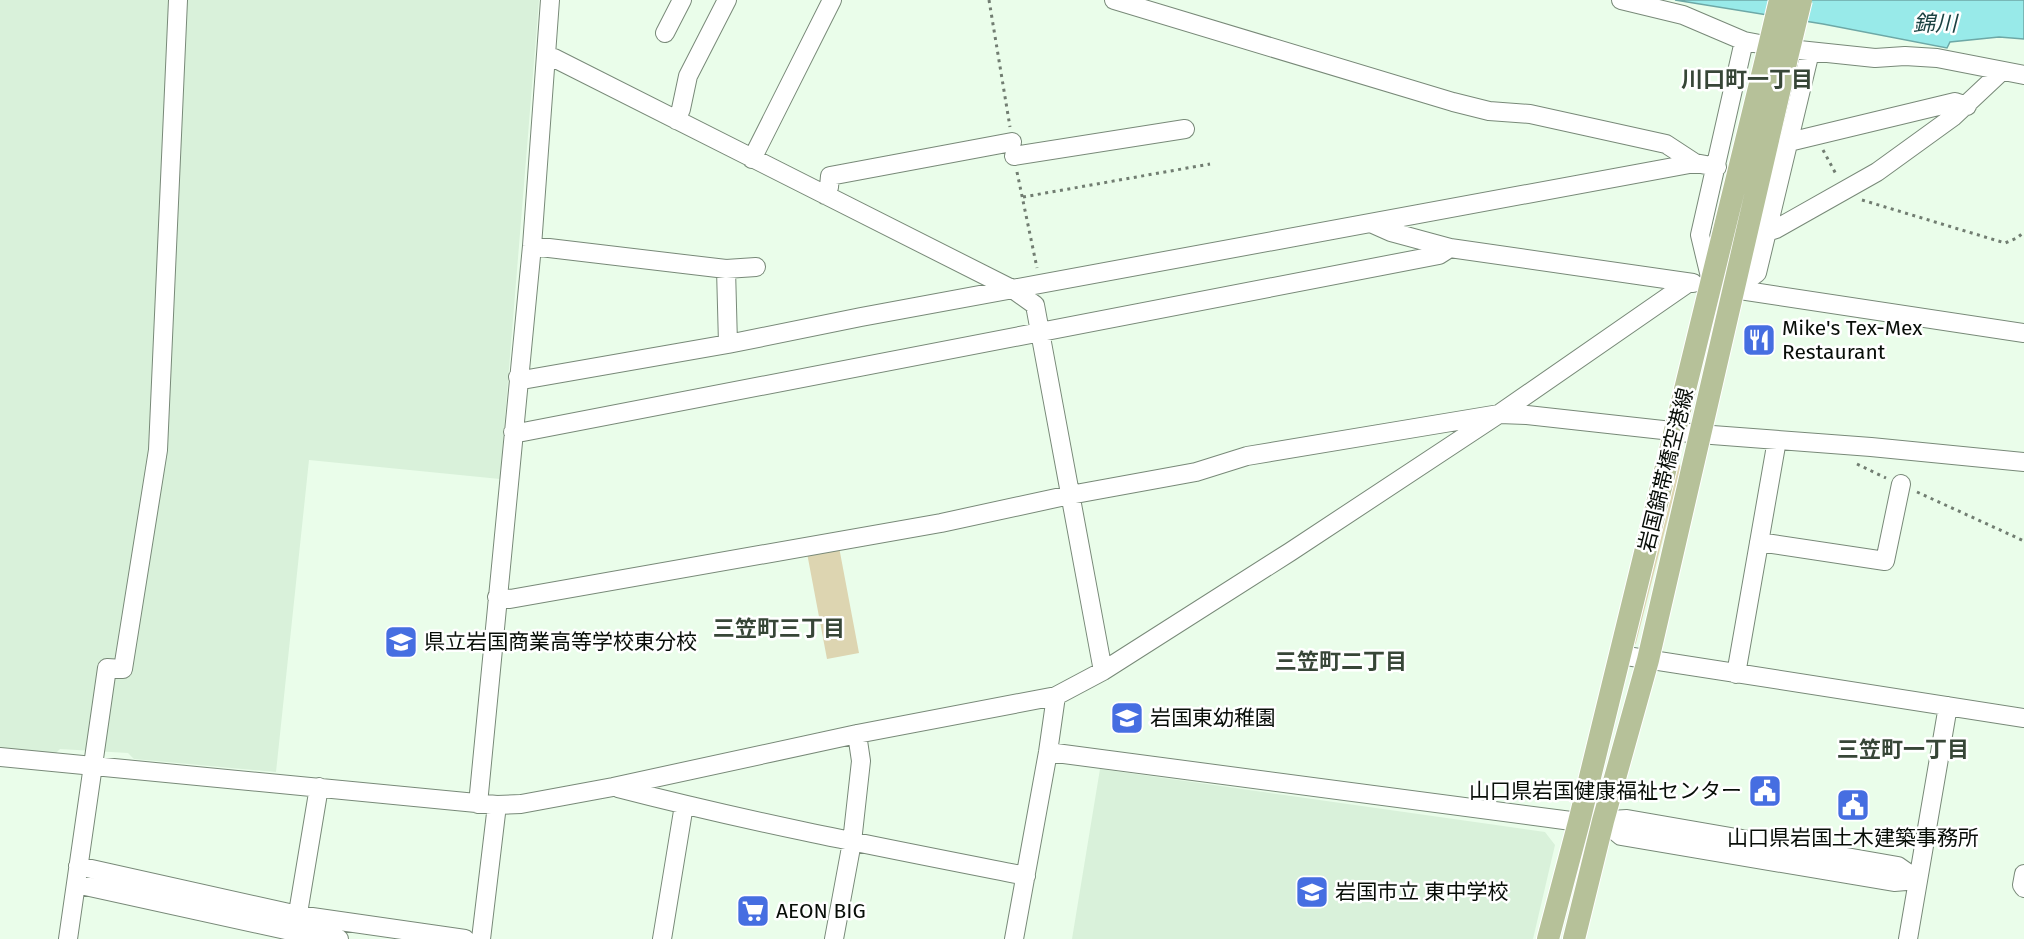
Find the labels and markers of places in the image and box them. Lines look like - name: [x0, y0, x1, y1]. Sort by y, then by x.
- place label: Mike's Tex-Mex Restaurant: [1782, 315, 1923, 365]
- restaurant icon: Mike's Tex-Mex Restaurant: [1741, 322, 1777, 358]
- school or university icon: 県立岩国商業高等学校東分校: [383, 624, 419, 660]
- place label: 県立岩国商業高等学校東分校: [424, 629, 697, 655]
- school or university icon: 岩国東幼稚園: [1109, 700, 1145, 736]
- place label: 岩国東幼稚園: [1150, 705, 1276, 731]
- public building icon: 山口県岩国健康福祉センター: [1747, 773, 1783, 809]
- place label: 山口県岩国健康福祉センター: [1469, 778, 1742, 804]
- public building icon: 山口県岩国土木建築事務所: [1835, 787, 1871, 823]
- place label: 山口県岩国土木建築事務所: [1727, 825, 1979, 851]
- school or university icon: 岩国市立 東中学校: [1294, 874, 1330, 910]
- place label: 岩国市立 東中学校: [1335, 879, 1509, 905]
- supermarket icon: AEON BIG: [735, 893, 771, 929]
- place label: AEON BIG: [776, 898, 866, 924]

